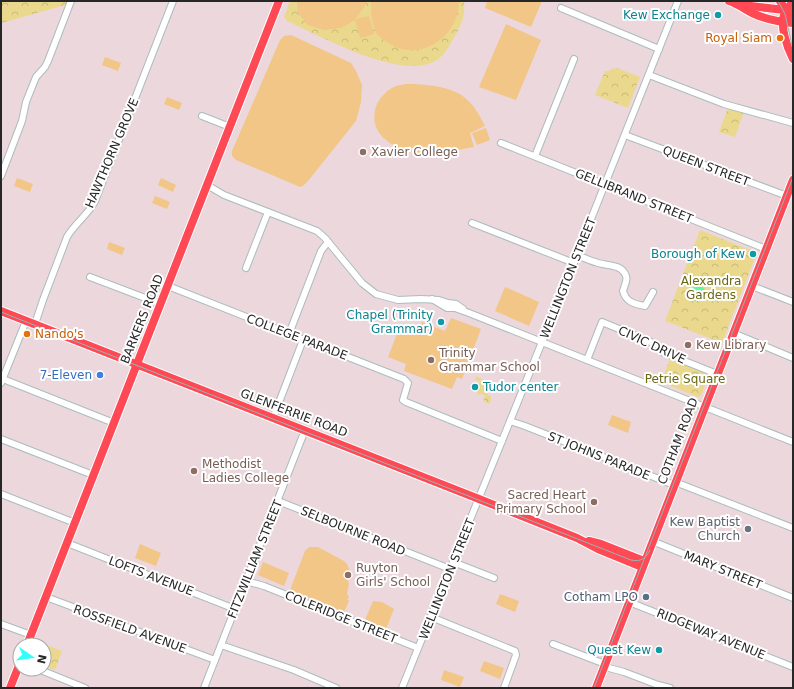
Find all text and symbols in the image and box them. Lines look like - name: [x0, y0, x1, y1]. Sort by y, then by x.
- place label: Kew Exchange: [623, 8, 710, 22]
- marker: Kew Exchange: [713, 10, 723, 20]
- place label: Royal Siam: [705, 31, 772, 45]
- marker: Royal Siam: [775, 33, 785, 43]
- street label: HAWTHORN GROVE: [82, 96, 142, 210]
- street label: QUEEN STREET: [661, 143, 752, 189]
- place label: Xavier College: [371, 145, 458, 159]
- marker: Xavier College: [358, 147, 368, 157]
- street label: GELLIBRAND STREET: [573, 166, 696, 226]
- street label: WELLINGTON STREET: [537, 215, 599, 341]
- place label: Borough of Kew: [651, 247, 745, 261]
- marker: Borough of Kew: [748, 249, 758, 259]
- street label: BARKERS ROAD: [118, 272, 166, 366]
- park label: Alexandra Gardens: [681, 274, 741, 302]
- place label: Chapel (Trinity Grammar): [346, 308, 433, 336]
- street label: COLLEGE PARADE: [245, 311, 349, 363]
- marker: Chapel (Trinity Grammar): [436, 317, 446, 327]
- street label: CIVIC DRIVE: [616, 323, 688, 367]
- place label: Nando's: [35, 327, 83, 341]
- marker: Nando's: [22, 329, 32, 339]
- place label: Kew Library: [696, 338, 766, 352]
- marker: Kew Library: [683, 340, 693, 350]
- place label: Trinity Grammar School: [438, 346, 540, 374]
- marker: Trinity Grammar School: [426, 355, 436, 365]
- place label: 7-Eleven: [40, 368, 92, 382]
- marker: 7-Eleven: [95, 370, 105, 380]
- park label: Petrie Square: [645, 372, 725, 386]
- place label: Tudor center: [482, 380, 558, 394]
- marker: Tudor center: [470, 382, 480, 392]
- street label: GLENFERRIE ROAD: [238, 386, 350, 440]
- street label: COTHAM ROAD: [655, 396, 701, 486]
- street label: ST JOHNS PARADE: [546, 429, 652, 483]
- place label: Methodist Ladies College: [202, 457, 289, 485]
- marker: Methodist Ladies College: [189, 466, 199, 476]
- place label: Sacred Heart Primary School: [496, 488, 586, 516]
- street label: FITZWILLIAM STREET: [225, 497, 285, 620]
- marker: Sacred Heart Primary School: [589, 497, 599, 507]
- street label: SELBOURNE ROAD: [299, 504, 407, 558]
- place label: Kew Baptist Church: [670, 515, 740, 543]
- street label: WELLINGTON STREET: [416, 516, 478, 642]
- marker: Kew Baptist Church: [743, 524, 753, 534]
- street label: MARY STREET: [682, 548, 765, 592]
- street label: LOFTS AVENUE: [107, 553, 195, 599]
- place label: Ruyton Girls' School: [356, 561, 430, 589]
- marker: Ruyton Girls' School: [343, 570, 353, 580]
- street label: COLERIDGE STREET: [283, 588, 400, 646]
- place label: Cotham LPO: [564, 590, 638, 604]
- marker: Cotham LPO: [641, 592, 651, 602]
- street label: ROSSFIELD AVENUE: [72, 602, 188, 656]
- street label: RIDGEWAY AVENUE: [655, 606, 767, 662]
- north arrow: [12, 637, 52, 677]
- place label: Quest Kew: [587, 643, 651, 657]
- marker: Quest Kew: [654, 645, 664, 655]
- text: N: [34, 653, 49, 665]

